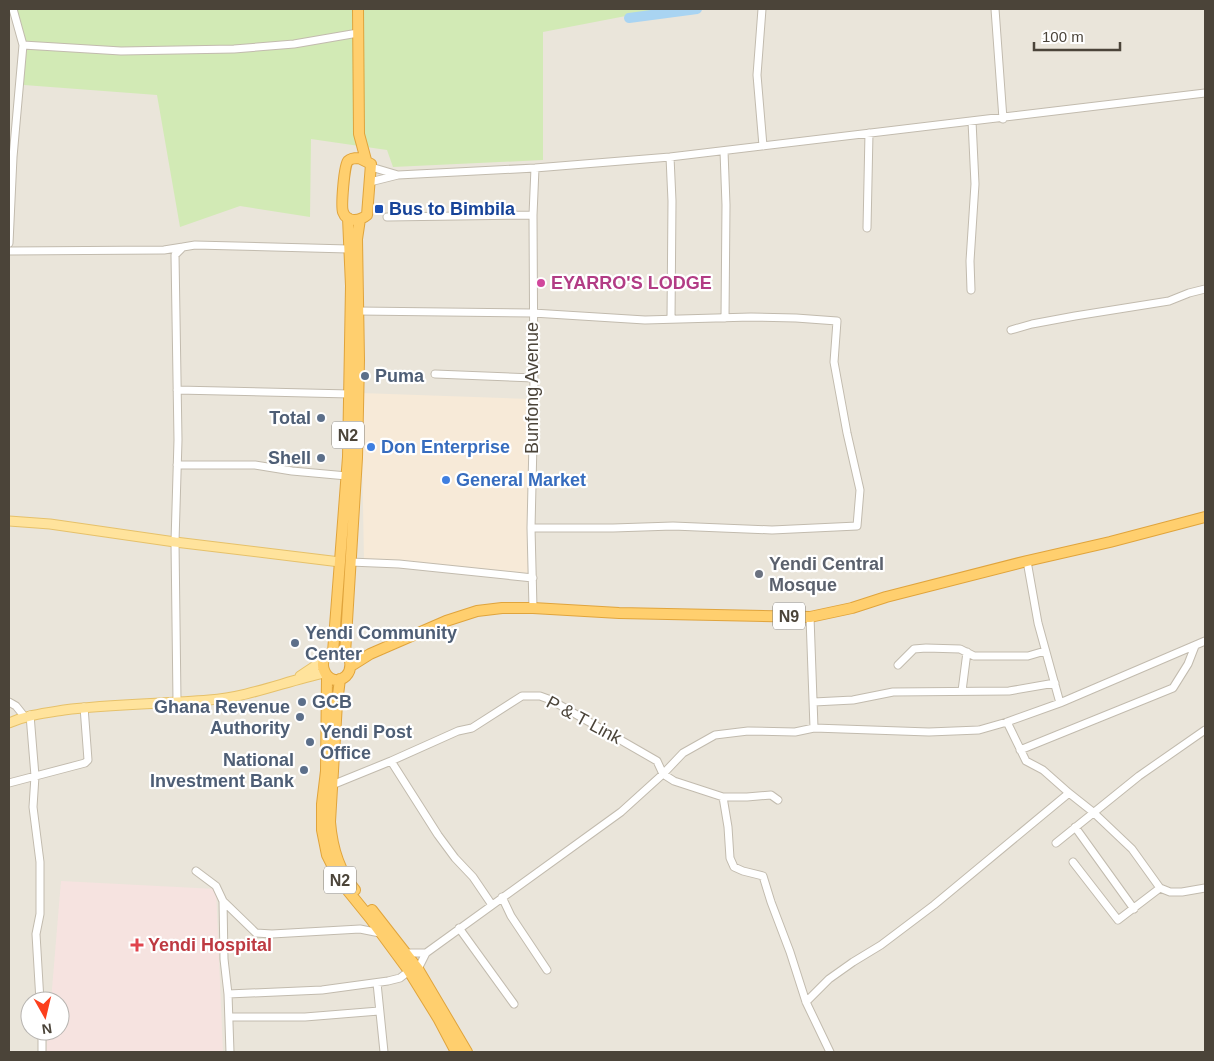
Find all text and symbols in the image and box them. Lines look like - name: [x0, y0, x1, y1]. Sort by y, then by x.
- scale bar: [1034, 20, 1120, 52]
- text: 100 m: [1042, 28, 1084, 45]
- place label: Bus to Bimbila: [389, 199, 516, 219]
- marker: Bus to Bimbila: [373, 203, 385, 215]
- place label: EYARRO'S LODGE: [551, 273, 712, 293]
- marker: EYARRO'S LODGE: [535, 277, 547, 289]
- street label: Bunfong Avenue: [522, 322, 542, 454]
- place label: Puma: [375, 366, 425, 386]
- marker: Puma: [359, 370, 371, 382]
- place label: Total: [269, 408, 311, 428]
- marker: Total: [315, 412, 327, 424]
- road number: N2: [332, 422, 364, 448]
- place label: Don Enterprise: [381, 437, 510, 457]
- marker: Don Enterprise: [365, 441, 377, 453]
- place label: Shell: [268, 448, 311, 468]
- marker: Shell: [315, 452, 327, 464]
- place label: General Market: [456, 470, 586, 490]
- marker: General Market: [440, 474, 452, 486]
- place label: Yendi Central Mosque: [769, 554, 884, 595]
- marker: Yendi Central Mosque: [753, 568, 765, 580]
- road number: N9: [773, 602, 805, 630]
- place label: Yendi Community Center: [305, 623, 457, 664]
- marker: Yendi Community Center: [289, 637, 301, 649]
- place label: GCB: [312, 692, 352, 712]
- street label: P & T Link: [543, 692, 626, 749]
- marker: GCB: [296, 696, 308, 708]
- place label: Ghana Revenue Authority: [154, 697, 290, 738]
- marker: Ghana Revenue Authority: [294, 711, 306, 723]
- place label: Yendi Post Office: [320, 722, 412, 763]
- marker: Yendi Post Office: [304, 736, 316, 748]
- place label: National Investment Bank: [150, 750, 295, 791]
- marker: National Investment Bank: [298, 764, 310, 776]
- road number: N2: [324, 866, 356, 894]
- place label: Yendi Hospital: [148, 935, 272, 955]
- marker: Yendi Hospital: [130, 938, 144, 952]
- north arrow: [20, 991, 70, 1041]
- text: N: [41, 1020, 53, 1038]

